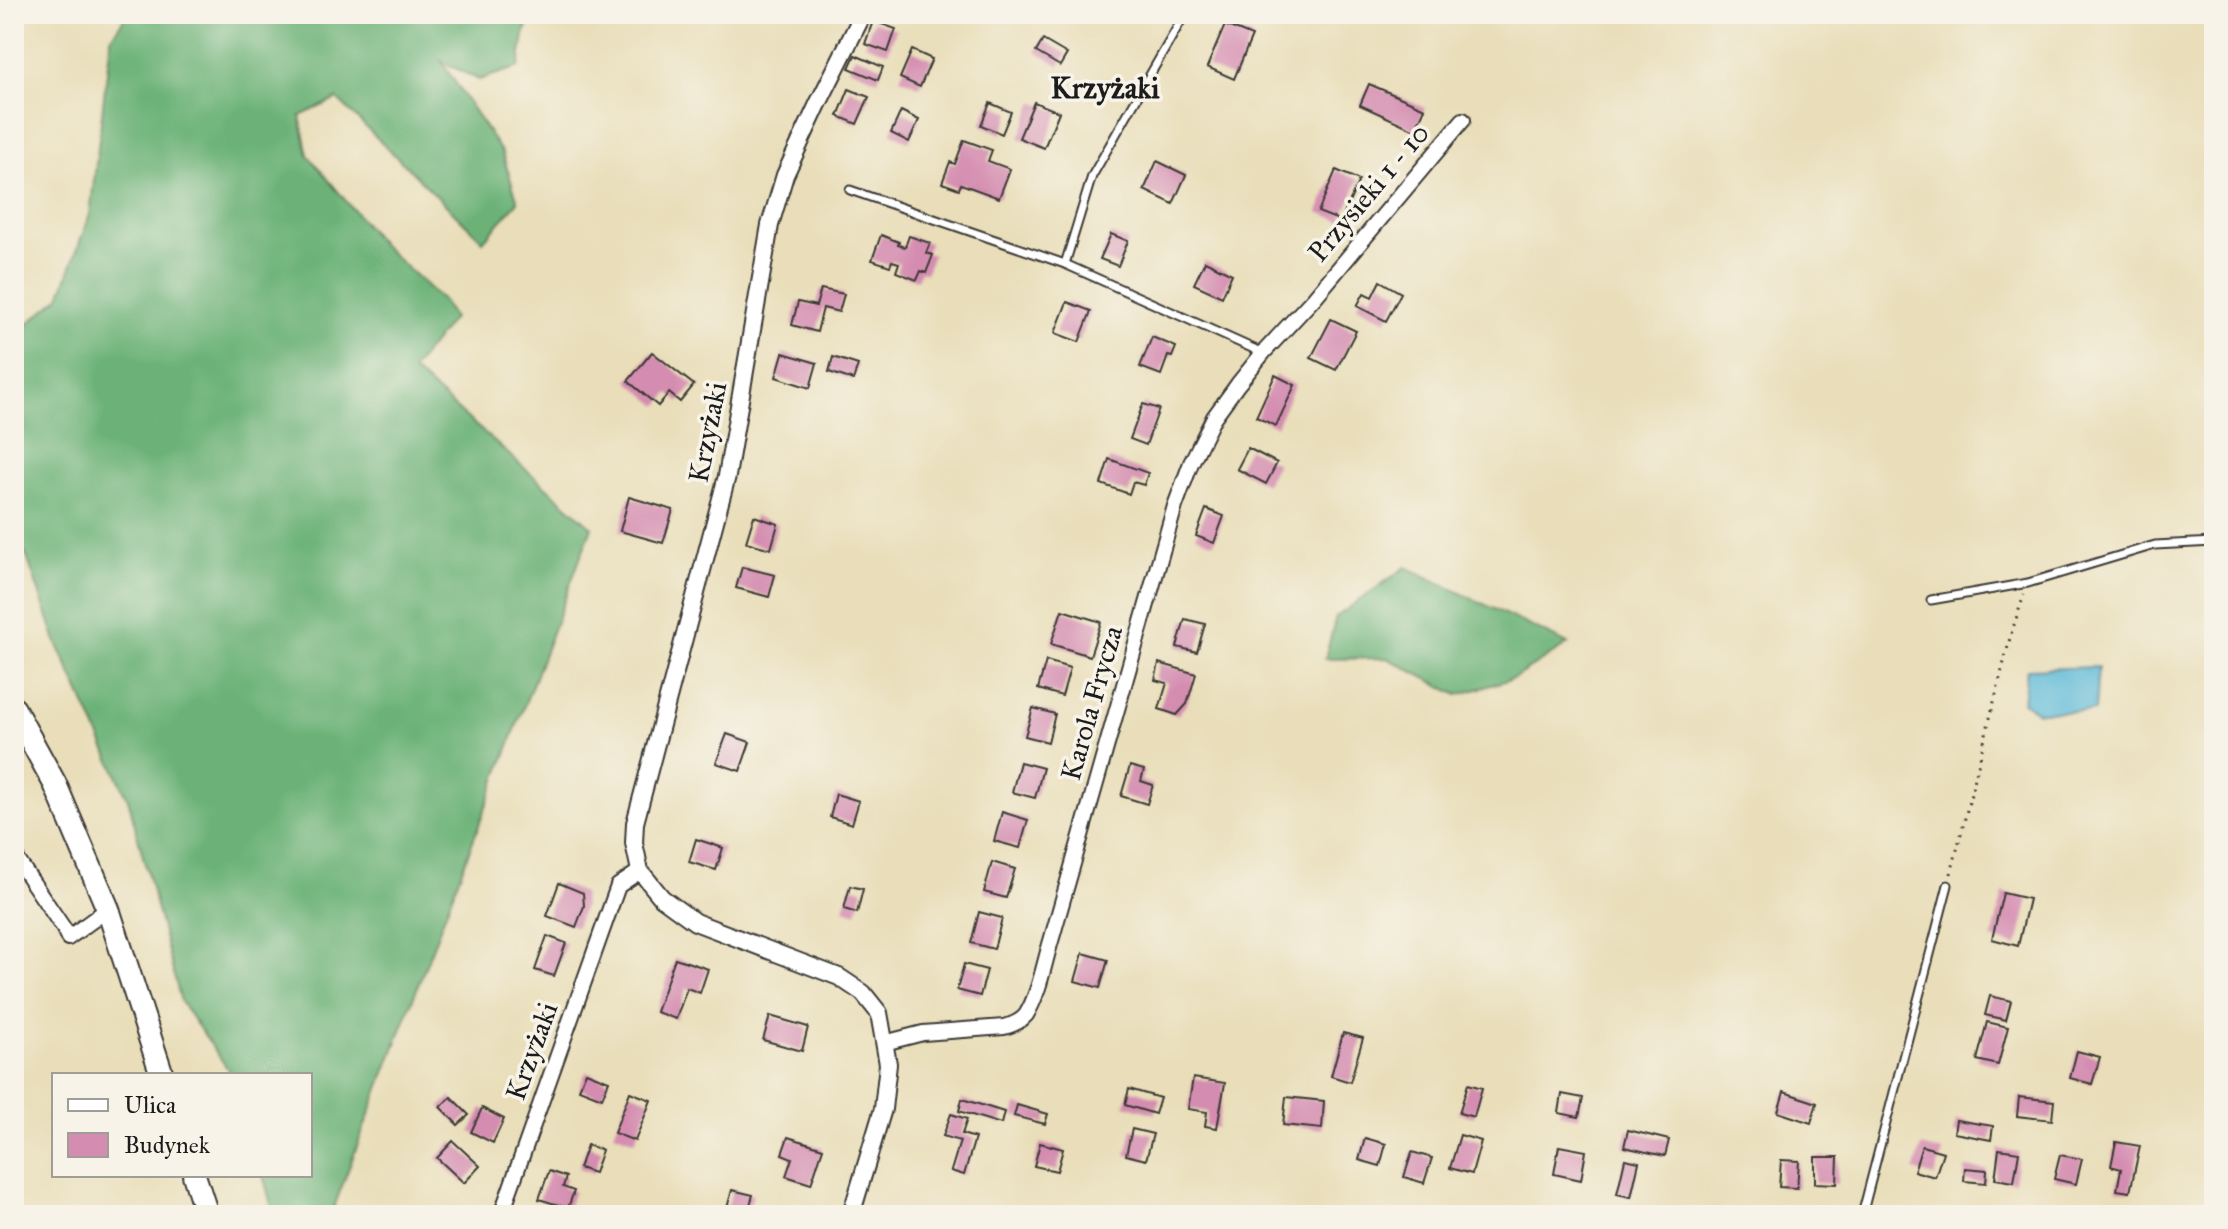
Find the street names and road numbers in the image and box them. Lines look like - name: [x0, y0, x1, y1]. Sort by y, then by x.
- street label: Przysieki 1 - 10: [1300, 116, 1437, 269]
- street label: Krzyżaki: [681, 378, 734, 485]
- street label: Karola Frycza: [1053, 622, 1130, 785]
- street label: Krzyżaki: [498, 997, 565, 1105]

